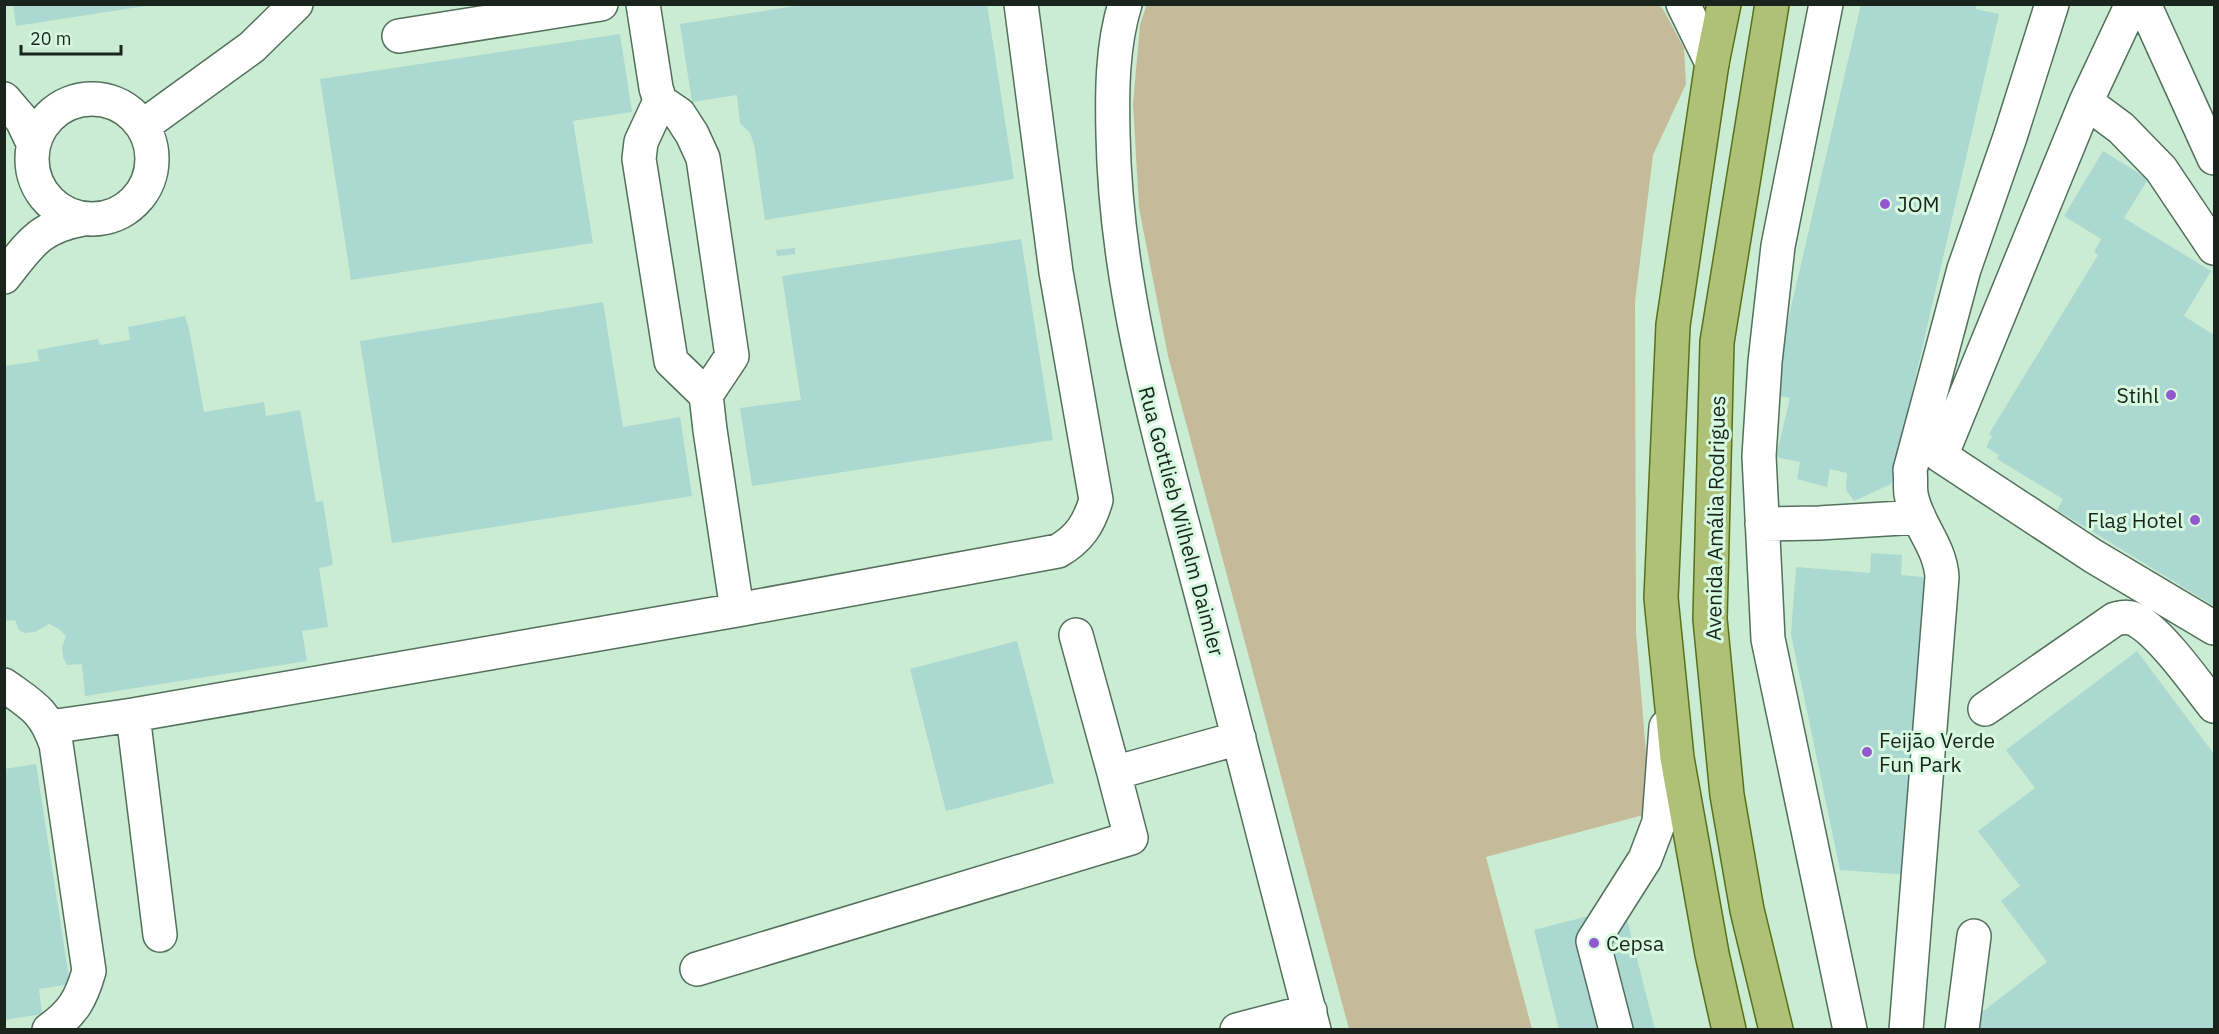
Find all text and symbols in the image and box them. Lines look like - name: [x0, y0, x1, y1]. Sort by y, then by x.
- scale bar: [21, 18, 122, 56]
- text: 20 m: [30, 27, 72, 50]
- place label: JOM: [1897, 190, 1940, 218]
- marker: JOM: [1878, 197, 1892, 211]
- place label: Stihl: [2117, 381, 2159, 409]
- street label: Rua Gottlieb Wilhelm Daimler: [1132, 383, 1232, 659]
- marker: Stihl: [2164, 388, 2178, 402]
- street label: Avenida Amália Rodrigues: [1699, 395, 1731, 641]
- place label: Flag Hotel: [2087, 506, 2183, 534]
- marker: Flag Hotel: [2188, 513, 2202, 527]
- place label: Feijão Verde Fun Park: [1879, 726, 1995, 778]
- marker: Feijão Verde Fun Park: [1860, 745, 1874, 759]
- place label: Cepsa: [1606, 929, 1664, 957]
- marker: Cepsa: [1587, 936, 1601, 950]

